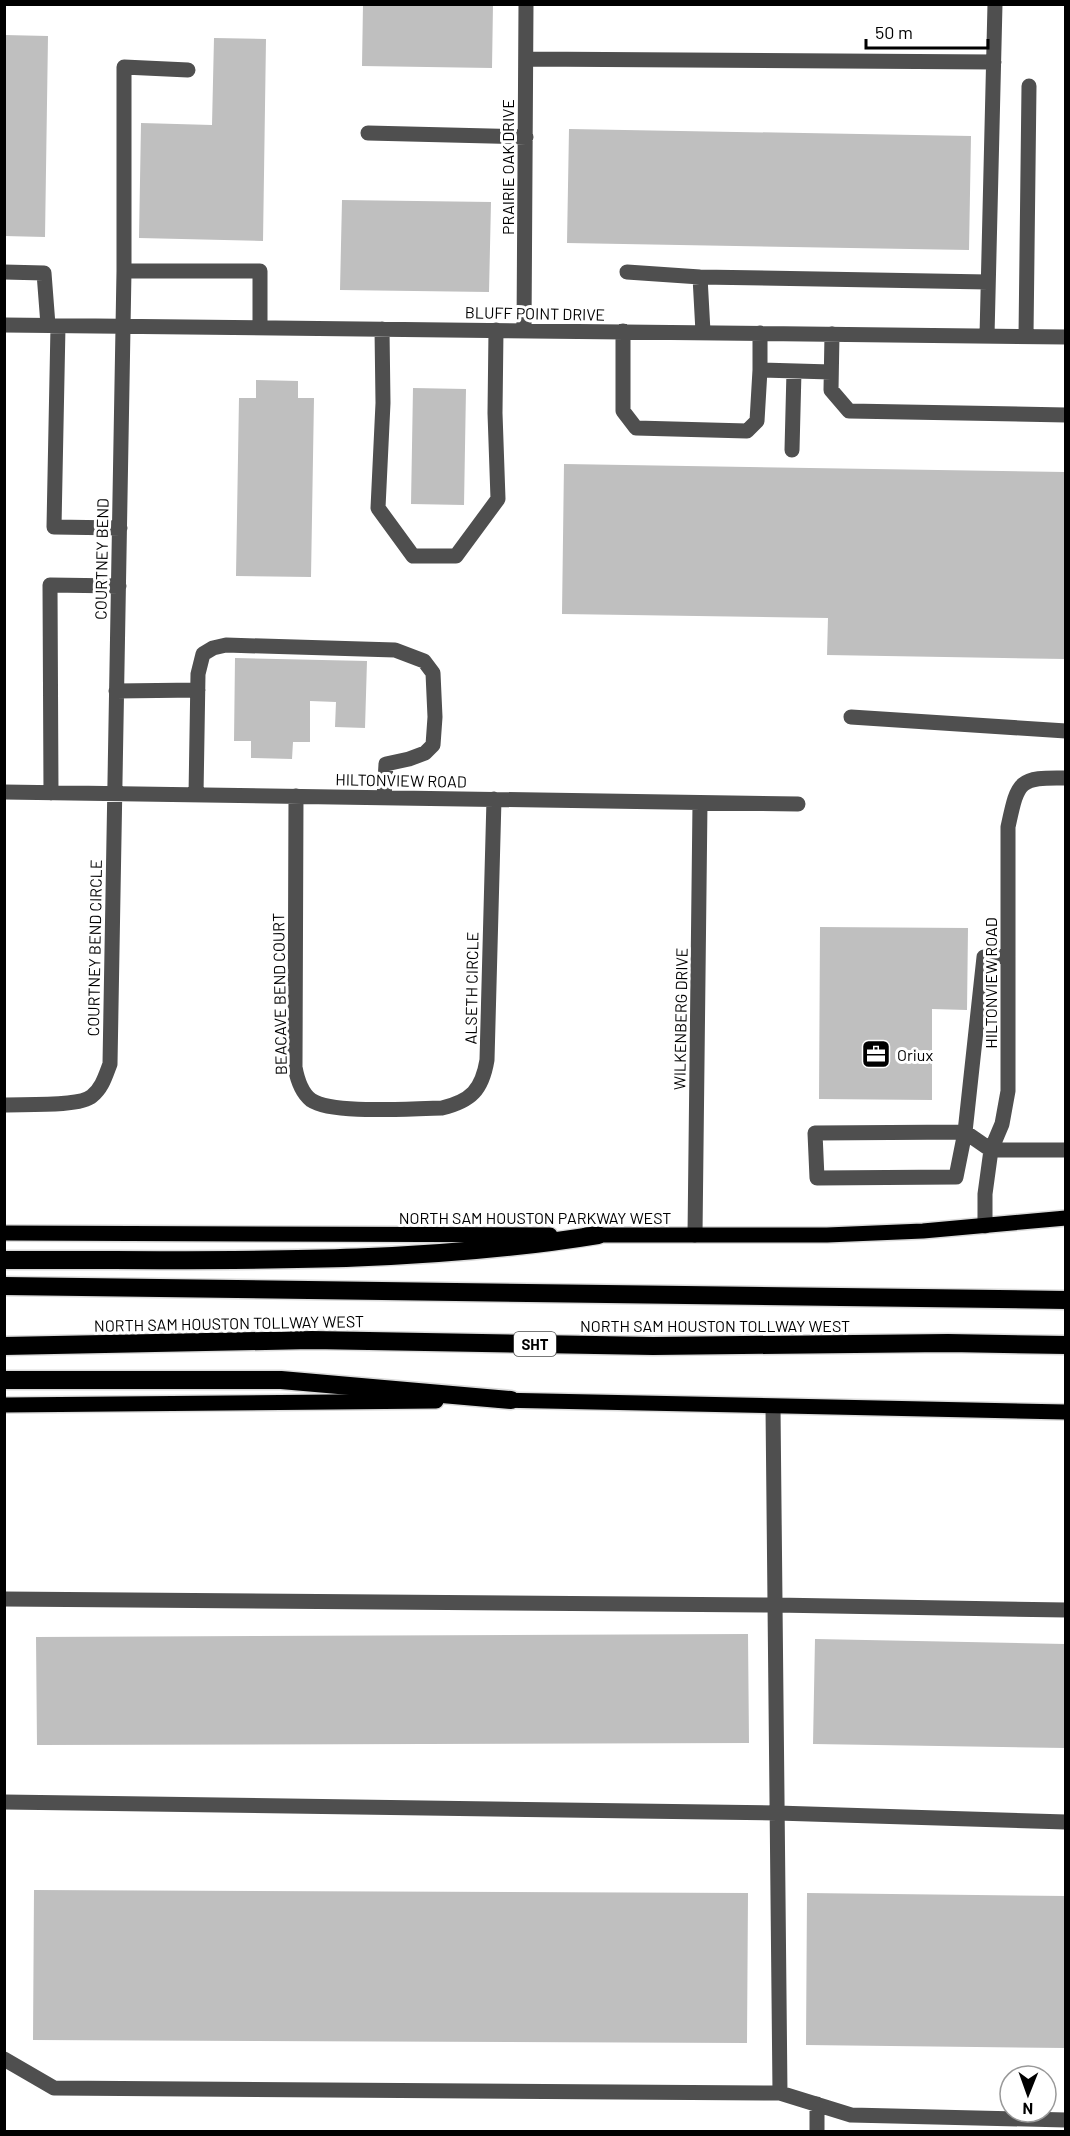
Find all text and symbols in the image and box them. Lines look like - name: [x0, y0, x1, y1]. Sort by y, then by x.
- scale bar: [866, 12, 988, 50]
- text: 50 m: [875, 21, 913, 43]
- street label: PRAIRIE OAK DRIVE: [498, 99, 517, 235]
- street label: BLUFF POINT DRIVE: [465, 302, 605, 324]
- street label: COURTNEY BEND: [90, 498, 112, 620]
- street label: HILTONVIEW ROAD: [335, 769, 467, 791]
- street label: COURTNEY BEND CIRCLE: [83, 859, 105, 1037]
- street label: BEACAVE BEND COURT: [268, 913, 290, 1075]
- street label: HILTONVIEW ROAD: [981, 917, 1000, 1049]
- street label: ALSETH CIRCLE: [461, 931, 481, 1045]
- street label: WILKENBERG DRIVE: [669, 948, 691, 1090]
- office icon: Oriux: [860, 1038, 892, 1070]
- place label: Oriux: [897, 1045, 933, 1064]
- street label: NORTH SAM HOUSTON PARKWAY WEST: [399, 1208, 671, 1227]
- street label: NORTH SAM HOUSTON TOLLWAY WEST: [94, 1311, 364, 1335]
- street label: NORTH SAM HOUSTON TOLLWAY WEST: [580, 1316, 850, 1335]
- road number: SHT: [514, 1332, 556, 1356]
- north arrow: [998, 2064, 1058, 2124]
- text: N: [1022, 2100, 1033, 2119]

